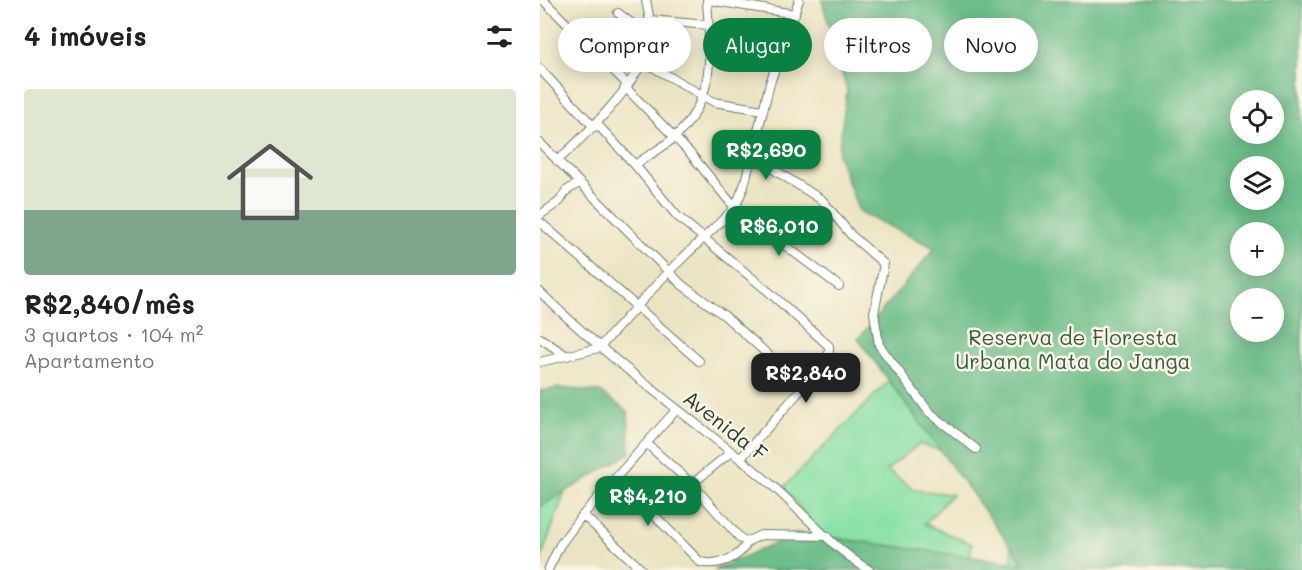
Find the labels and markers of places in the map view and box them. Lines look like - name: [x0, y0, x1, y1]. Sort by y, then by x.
- pin: R$2,690: [711, 130, 821, 181]
- pin: R$6,010: [724, 206, 834, 257]
- pin: R$2,840: [751, 353, 861, 404]
- pin: R$4,210: [593, 476, 703, 527]

